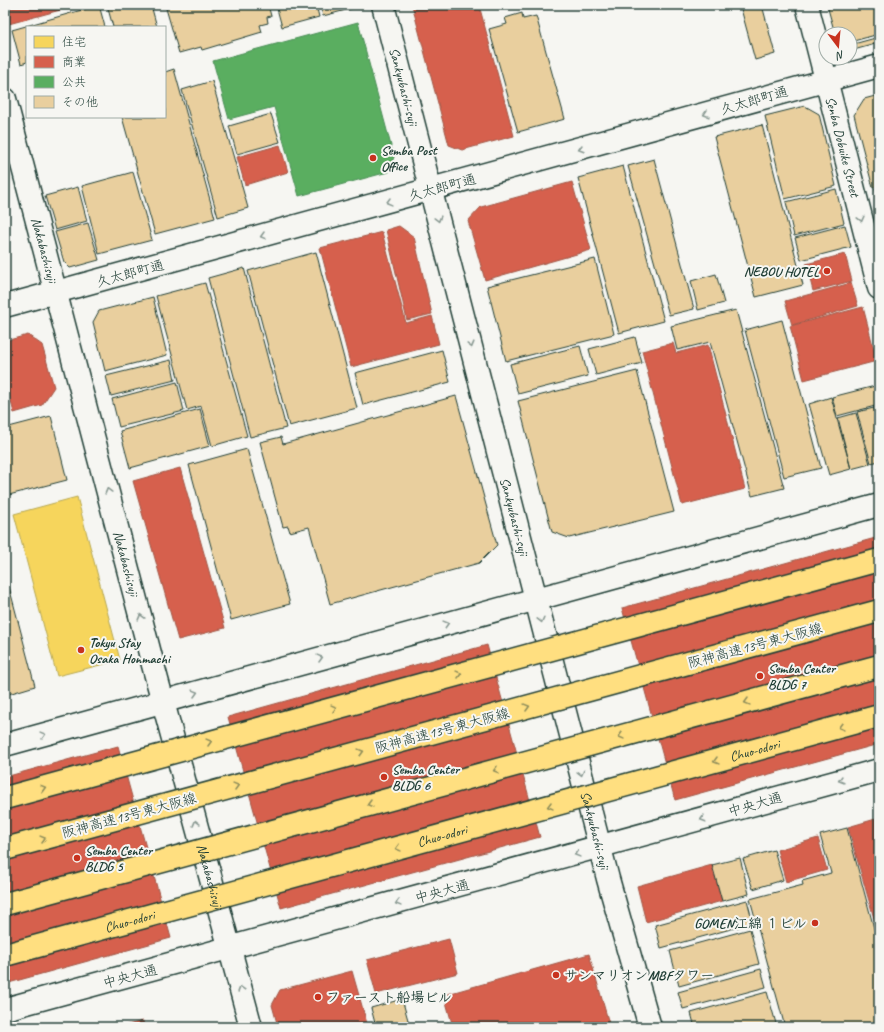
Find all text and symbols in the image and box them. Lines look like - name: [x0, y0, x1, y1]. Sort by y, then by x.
- legend: [26, 26, 166, 118]
- north arrow: [818, 26, 858, 66]
- text: 住宅: [62, 34, 86, 50]
- street label: Sankyubashi-suji: [385, 46, 422, 130]
- text: N: [833, 48, 846, 64]
- text: 商業: [62, 54, 86, 70]
- text: 公共: [62, 74, 86, 90]
- street label: 久太郎町通: [718, 83, 790, 118]
- text: その他: [62, 94, 98, 110]
- street label: Senba Dobuike Street: [822, 95, 864, 200]
- one-way arrow: [703, 109, 710, 118]
- place label: Semba Post Office: [381, 142, 438, 175]
- one-way arrow: [578, 144, 585, 153]
- marker: Semba Post Office: [368, 153, 378, 163]
- street label: 久太郎町通: [406, 170, 478, 205]
- one-way arrow: [385, 197, 392, 206]
- one-way arrow: [433, 215, 442, 222]
- street label: Nakabashisuji: [27, 216, 61, 287]
- one-way arrow: [857, 216, 865, 222]
- one-way arrow: [260, 231, 267, 240]
- street label: 久太郎町通: [94, 256, 166, 291]
- place label: NEBOU HOTEL: [744, 263, 820, 280]
- marker: NEBOU HOTEL: [822, 266, 832, 276]
- one-way arrow: [466, 342, 474, 348]
- street label: Sankyubashi-suji: [496, 476, 533, 560]
- one-way arrow: [104, 488, 113, 495]
- street label: Nakabashisuji: [109, 529, 143, 600]
- one-way arrow: [137, 613, 145, 620]
- one-way arrow: [537, 617, 545, 623]
- street label: 阪神高速13号東大阪線: [686, 619, 824, 672]
- one-way arrow: [442, 620, 449, 629]
- place label: Tokyu Stay Osaka Honmachi: [89, 634, 172, 667]
- marker: Tokyu Stay Osaka Honmachi: [76, 645, 86, 655]
- one-way arrow: [317, 655, 324, 663]
- place label: Semba Center BLDG 7: [768, 660, 837, 693]
- one-way arrow: [456, 670, 463, 679]
- marker: Semba Center BLDG 7: [755, 671, 765, 681]
- one-way arrow: [191, 689, 198, 698]
- one-way arrow: [744, 697, 751, 706]
- one-way arrow: [523, 703, 530, 712]
- one-way arrow: [330, 704, 337, 713]
- street label: 阪神高速13号東大阪線: [373, 704, 511, 757]
- one-way arrow: [838, 722, 845, 730]
- one-way arrow: [39, 731, 46, 739]
- one-way arrow: [618, 731, 625, 740]
- street label: Chuo-odori: [728, 735, 784, 765]
- one-way arrow: [205, 738, 212, 747]
- one-way arrow: [357, 748, 364, 757]
- one-way arrow: [713, 756, 720, 765]
- place label: Semba Center BLDG 6: [392, 761, 461, 794]
- one-way arrow: [493, 765, 500, 774]
- one-way arrow: [576, 769, 585, 776]
- marker: Semba Center BLDG 6: [379, 772, 389, 782]
- one-way arrow: [838, 775, 845, 784]
- one-way arrow: [232, 782, 239, 791]
- one-way arrow: [39, 784, 46, 792]
- street label: 阪神高速13号東大阪線: [60, 789, 198, 842]
- street label: Sankyubashi-suji: [577, 789, 614, 873]
- street label: 中央大通: [726, 789, 784, 820]
- one-way arrow: [367, 799, 374, 808]
- one-way arrow: [547, 802, 553, 810]
- one-way arrow: [699, 814, 706, 823]
- one-way arrow: [192, 820, 201, 827]
- street label: Chuo-odori: [415, 820, 471, 851]
- one-way arrow: [39, 835, 46, 844]
- place label: Semba Center BLDG 5: [85, 842, 154, 875]
- street label: Nakabashisuji: [193, 842, 227, 913]
- one-way arrow: [394, 843, 401, 852]
- one-way arrow: [574, 849, 581, 857]
- marker: Semba Center BLDG 5: [72, 853, 82, 863]
- street label: 中央大通: [413, 876, 471, 907]
- one-way arrow: [395, 898, 401, 906]
- street label: Chuo-odori: [103, 906, 159, 936]
- place label: GOMEN江綿 １ビル: [694, 915, 807, 932]
- marker: GOMEN江綿 １ビル: [810, 918, 820, 928]
- street label: 中央大通: [101, 961, 159, 992]
- place label: サンマリオンMBFタワー: [564, 967, 714, 984]
- marker: サンマリオンMBFタワー: [551, 970, 561, 980]
- one-way arrow: [237, 986, 246, 993]
- place label: ファースト船場ビル: [326, 989, 452, 1006]
- marker: ファースト船場ビル: [313, 992, 323, 1002]

